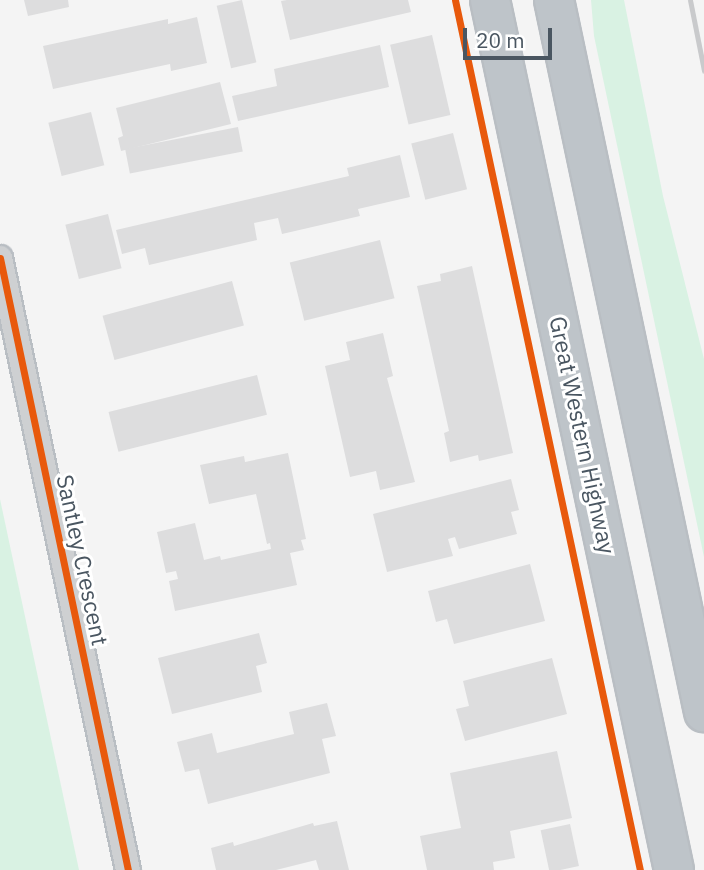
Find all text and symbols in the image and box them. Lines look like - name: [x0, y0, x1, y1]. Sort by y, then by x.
- scale bar: [466, 14, 555, 58]
- text: 20 m: [476, 26, 525, 54]
- street label: Great Western Highway: [544, 314, 622, 556]
- street label: Santley Crescent: [51, 472, 115, 648]

